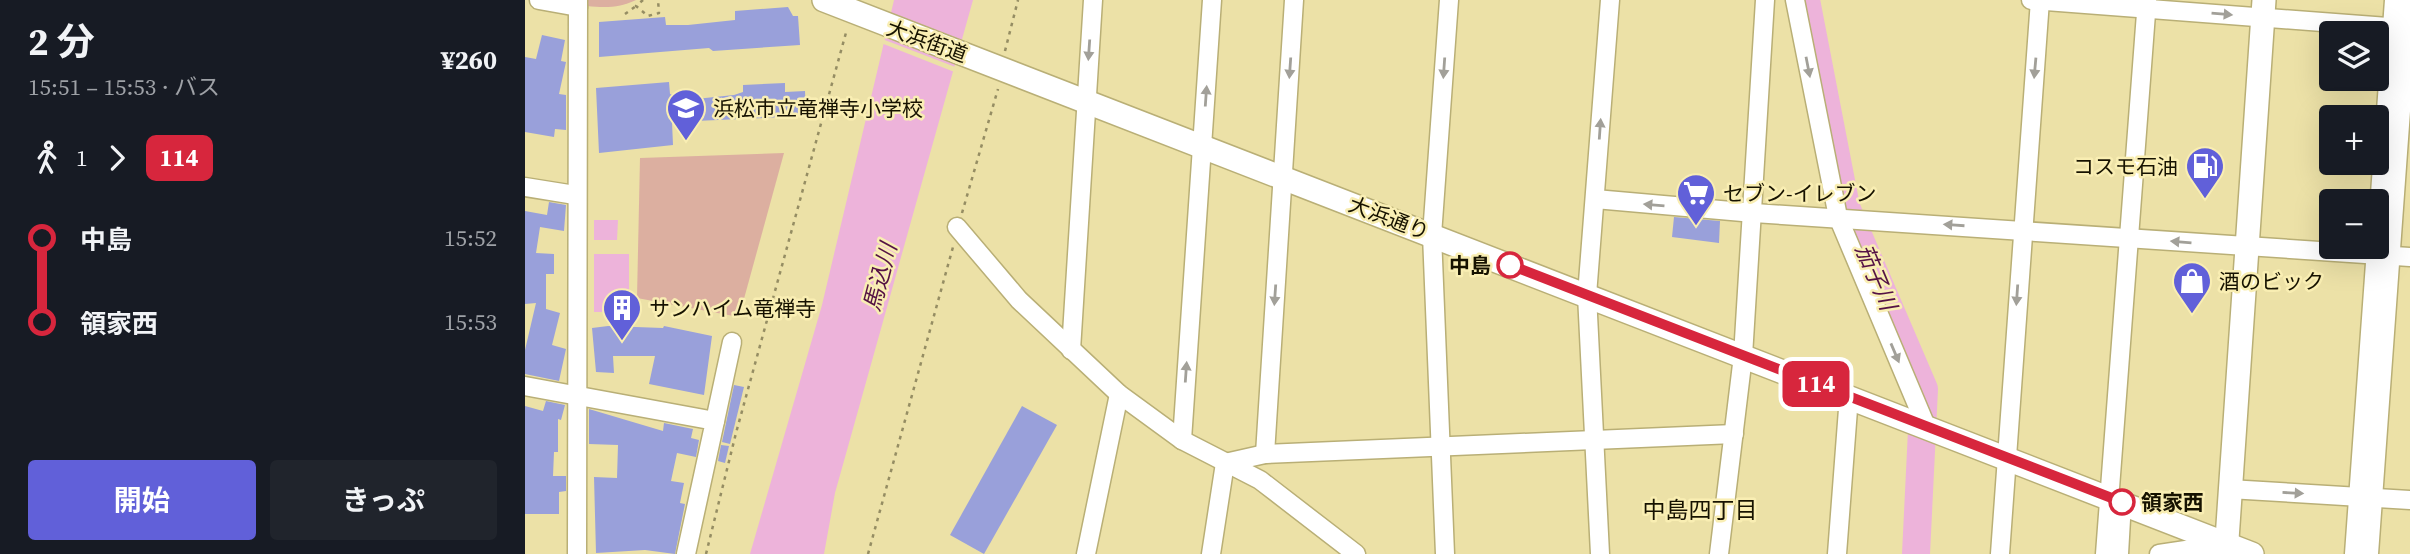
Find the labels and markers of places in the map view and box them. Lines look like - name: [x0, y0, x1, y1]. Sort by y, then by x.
- school or university icon: 浜松市立竜禅寺小学校: [665, 87, 707, 142]
- place label: 浜松市立竜禅寺小学校: [713, 94, 923, 123]
- fuel station icon: コスモ石油: [2184, 145, 2226, 200]
- place label: コスモ石油: [2073, 152, 2178, 181]
- supermarket icon: セブン-イレブン: [1675, 172, 1717, 227]
- place label: セブン-イレブン: [1723, 179, 1877, 208]
- place label: 中島: [1449, 251, 1491, 280]
- marker: 中島: [1497, 252, 1523, 278]
- shop icon: 酒のビック: [2171, 260, 2213, 315]
- place label: 酒のビック: [2219, 267, 2324, 296]
- building icon: サンハイム竜禅寺: [601, 287, 643, 342]
- place label: サンハイム竜禅寺: [649, 294, 816, 323]
- place label: 領家西: [2141, 488, 2204, 517]
- marker: 領家西: [2109, 489, 2135, 515]

